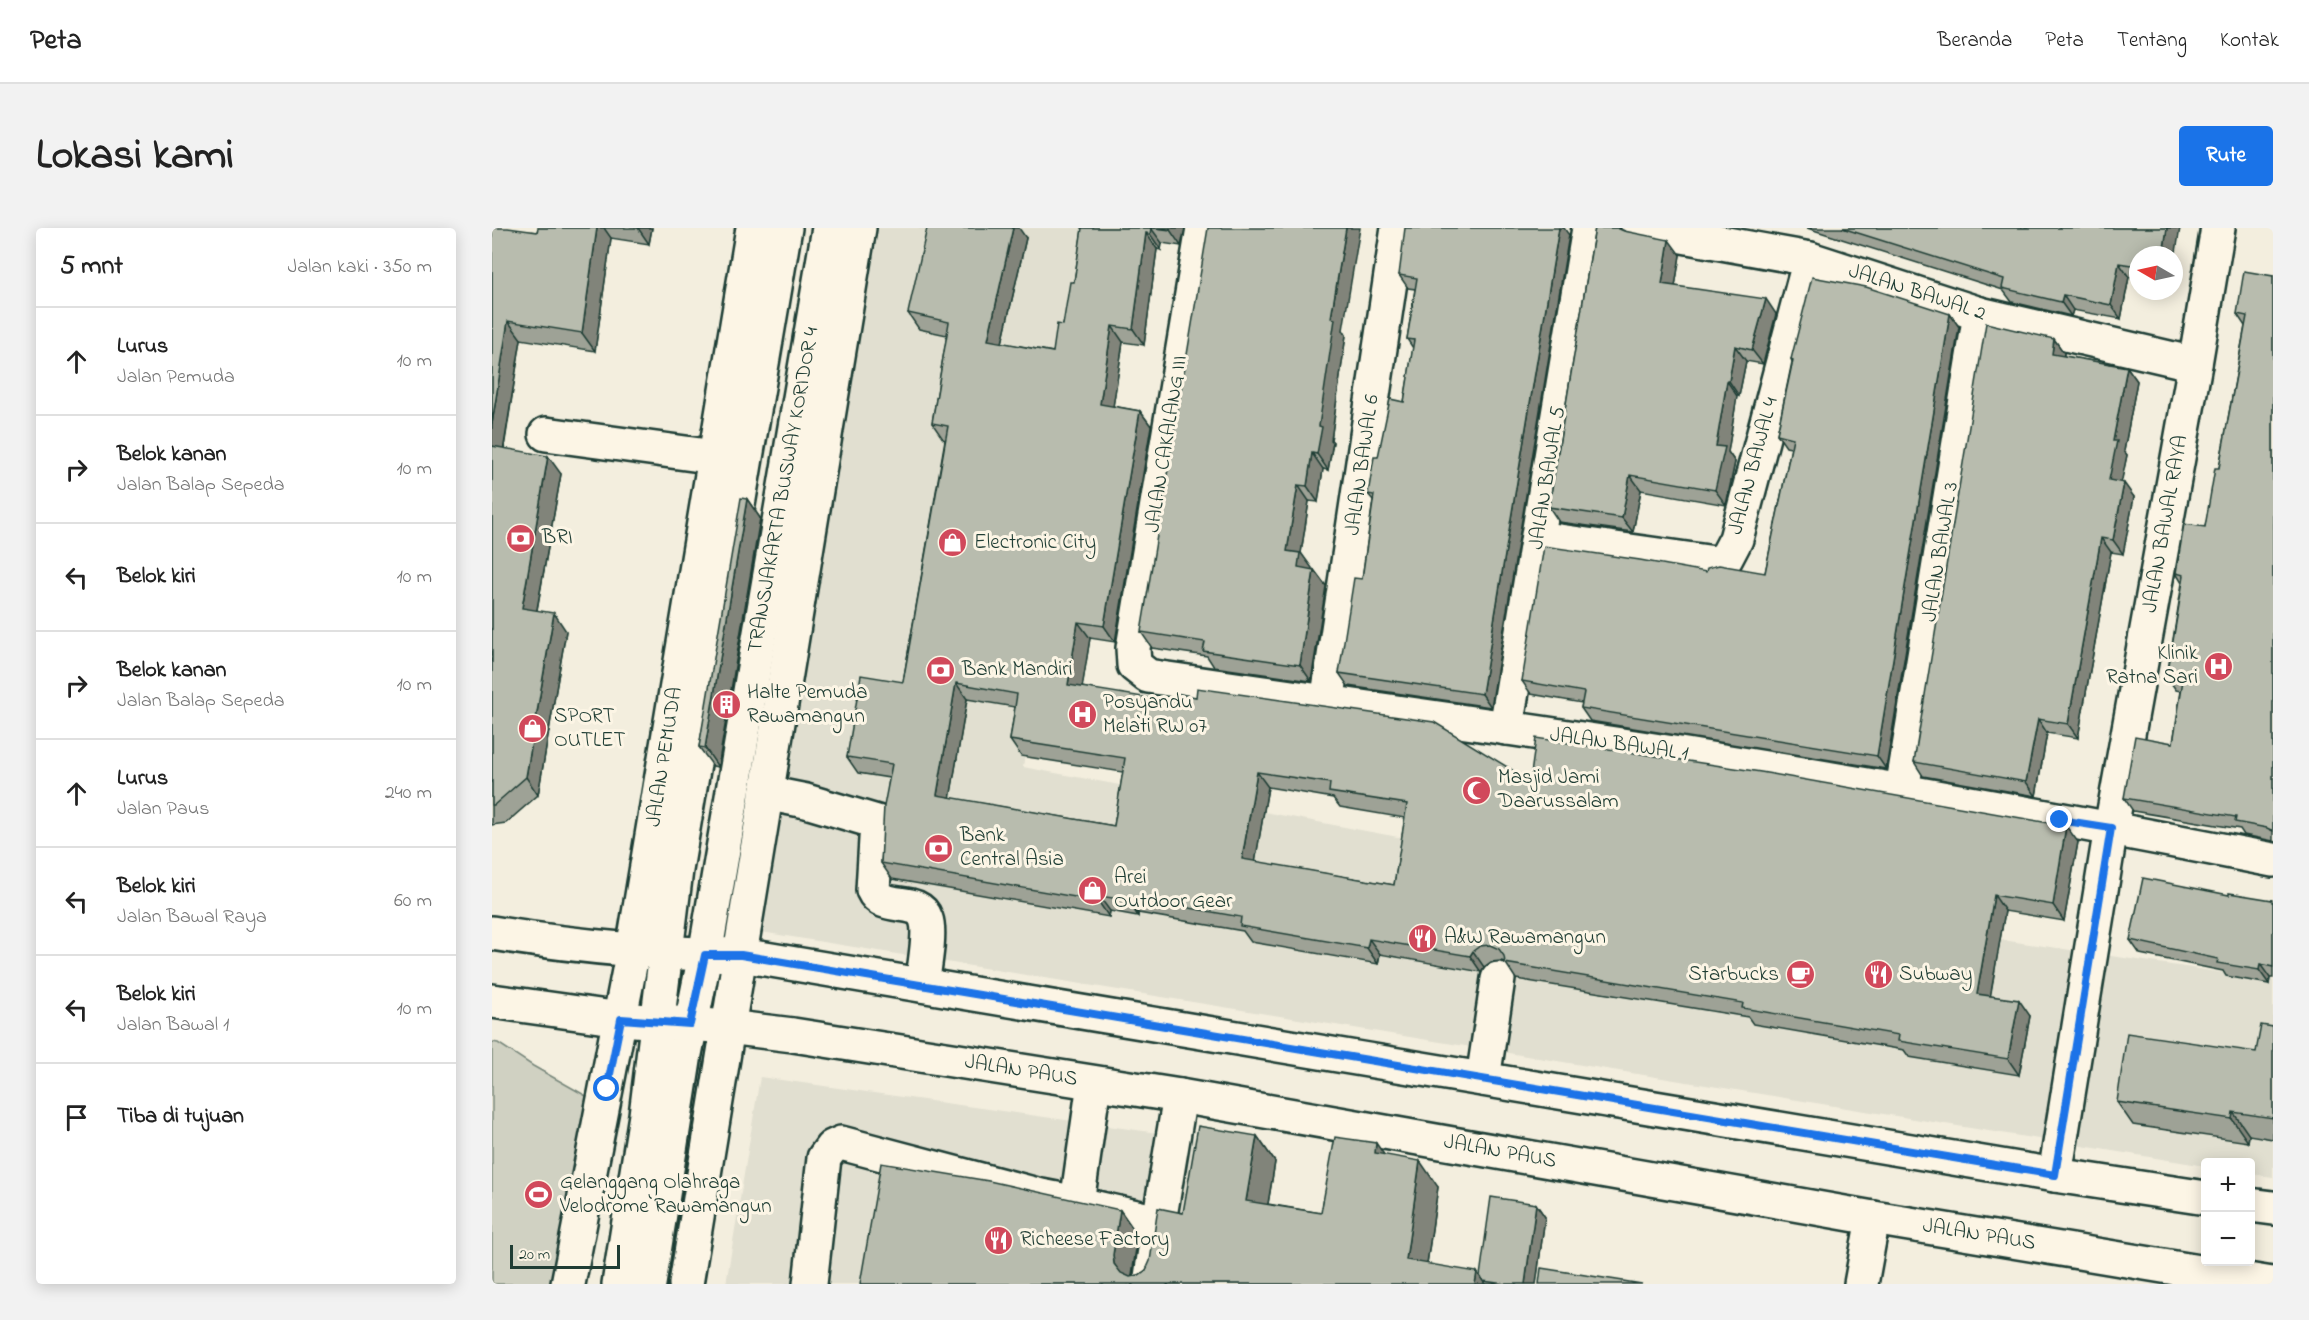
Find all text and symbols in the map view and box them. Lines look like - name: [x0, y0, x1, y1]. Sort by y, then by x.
- text: Peta: [30, 21, 82, 62]
- text: Beranda: [1937, 26, 2012, 56]
- text: Peta: [2045, 26, 2084, 56]
- text: Tentang: [2117, 26, 2187, 56]
- text: Kontak: [2220, 26, 2279, 56]
- text: Lokasi kami: [36, 126, 234, 187]
- button: Rute: [2179, 126, 2273, 186]
- north arrow: [2129, 246, 2183, 300]
- text: 5 mnt: [60, 248, 123, 286]
- text: Jalan kaki · 350 m: [287, 253, 432, 282]
- street label: JALAN BAWAL 2: [1844, 257, 1990, 329]
- street label: TRANSJAKARTA BUSWAY KORIDOR 4: [741, 325, 827, 655]
- text: Lurus: [117, 331, 168, 363]
- icon: ahead: [60, 345, 93, 378]
- text: 10 m: [396, 347, 432, 376]
- street label: JALAN CAKALANG III: [1138, 353, 1196, 535]
- text: Jalan Pemuda: [117, 363, 235, 392]
- street label: JALAN BAWAL 6: [1338, 393, 1388, 537]
- street label: JALAN BAWAL 4: [1721, 394, 1787, 538]
- street label: JALAN BAWAL 5: [1522, 404, 1574, 552]
- street label: JALAN BAWAL RAYA: [2136, 433, 2196, 615]
- text: Belok kanan: [117, 439, 226, 471]
- icon: right: [60, 453, 93, 486]
- text: 10 m: [396, 455, 432, 484]
- text: Jalan Balap Sepeda: [117, 471, 285, 500]
- street label: JALAN BAWAL 3: [1915, 480, 1967, 624]
- bank icon: BRI: [505, 522, 537, 554]
- place label: BRI: [541, 523, 573, 553]
- shop icon: Electronic City: [937, 527, 969, 559]
- place label: Electronic City: [974, 528, 1096, 560]
- icon: left: [60, 561, 93, 594]
- text: Belok kiri: [117, 561, 196, 593]
- text: 10 m: [396, 563, 432, 592]
- place label: Klinik Ratna Sari: [2106, 639, 2199, 693]
- hospital icon: Klinik Ratna Sari: [2203, 650, 2235, 682]
- bank icon: Bank Mandiri: [925, 654, 957, 686]
- text: Belok kanan: [117, 655, 226, 687]
- place label: Bank Mandiri: [961, 655, 1073, 685]
- icon: right: [60, 669, 93, 702]
- text: 10 m: [396, 671, 432, 700]
- place label: Halte Pemuda Rawamangun: [747, 678, 867, 734]
- street label: JALAN PEMUDA: [639, 685, 691, 829]
- text: Jalan Balap Sepeda: [117, 687, 285, 716]
- place label: Posyandu Melati RW 07: [1103, 688, 1207, 742]
- building icon: Halte Pemuda Rawamangun: [710, 689, 742, 721]
- hospital icon: Posyandu Melati RW 07: [1066, 699, 1098, 731]
- place label: SPORT OUTLET: [554, 702, 626, 756]
- shop icon: SPORT OUTLET: [517, 713, 549, 745]
- street label: JALAN BAWAL 1: [1548, 720, 1690, 770]
- text: Lurus: [117, 763, 168, 795]
- place label: Masjid Jami Daarussalam: [1497, 763, 1618, 817]
- mosque icon: Masjid Jami Daarussalam: [1461, 774, 1493, 806]
- icon: ahead: [60, 777, 93, 810]
- text: 240 m: [385, 779, 432, 808]
- text: Jalan Paus: [117, 795, 209, 824]
- route end: [2046, 806, 2072, 832]
- place label: Bank Central Asia: [959, 821, 1064, 875]
- bank icon: Bank Central Asia: [923, 832, 955, 864]
- place label: Arei Outdoor Gear: [1114, 863, 1233, 917]
- text: Belok kiri: [117, 871, 196, 903]
- shop icon: Arei Outdoor Gear: [1077, 874, 1109, 906]
- icon: left: [60, 885, 93, 918]
- text: 60 m: [394, 887, 432, 916]
- text: Jalan Bawal Raya: [117, 903, 267, 932]
- restaurant icon: A&W Rawamangun: [1407, 922, 1439, 954]
- place label: A&W Rawamangun: [1444, 923, 1606, 955]
- cafe icon: Starbucks: [1784, 959, 1816, 991]
- restaurant icon: Subway: [1862, 959, 1894, 991]
- place label: Starbucks: [1688, 960, 1779, 990]
- place label: Subway: [1899, 960, 1972, 992]
- text: Belok kiri: [117, 979, 196, 1011]
- icon: left: [60, 993, 93, 1026]
- text: 10 m: [396, 995, 432, 1024]
- text: Jalan Bawal 1: [117, 1011, 229, 1040]
- street label: JALAN PAUS: [962, 1047, 1080, 1095]
- route start: [593, 1075, 619, 1101]
- icon: arrive: [60, 1101, 93, 1134]
- text: Tiba di tujuan: [117, 1101, 244, 1133]
- street label: JALAN PAUS: [1441, 1127, 1559, 1177]
- map controls: [2201, 1158, 2255, 1266]
- button: +: [2201, 1158, 2255, 1212]
- place label: Gelanggang Olahraga Velodrome Rawamangun: [559, 1168, 772, 1224]
- sports icon: Gelanggang Olahraga Velodrome Rawamangun: [523, 1179, 555, 1211]
- street label: JALAN PAUS: [1920, 1211, 2038, 1259]
- button: −: [2201, 1212, 2255, 1266]
- restaurant icon: Richeese Factory: [983, 1224, 1015, 1256]
- place label: Richeese Factory: [1020, 1225, 1169, 1257]
- scale bar: [510, 1242, 620, 1270]
- text: 20 m: [519, 1243, 550, 1267]

